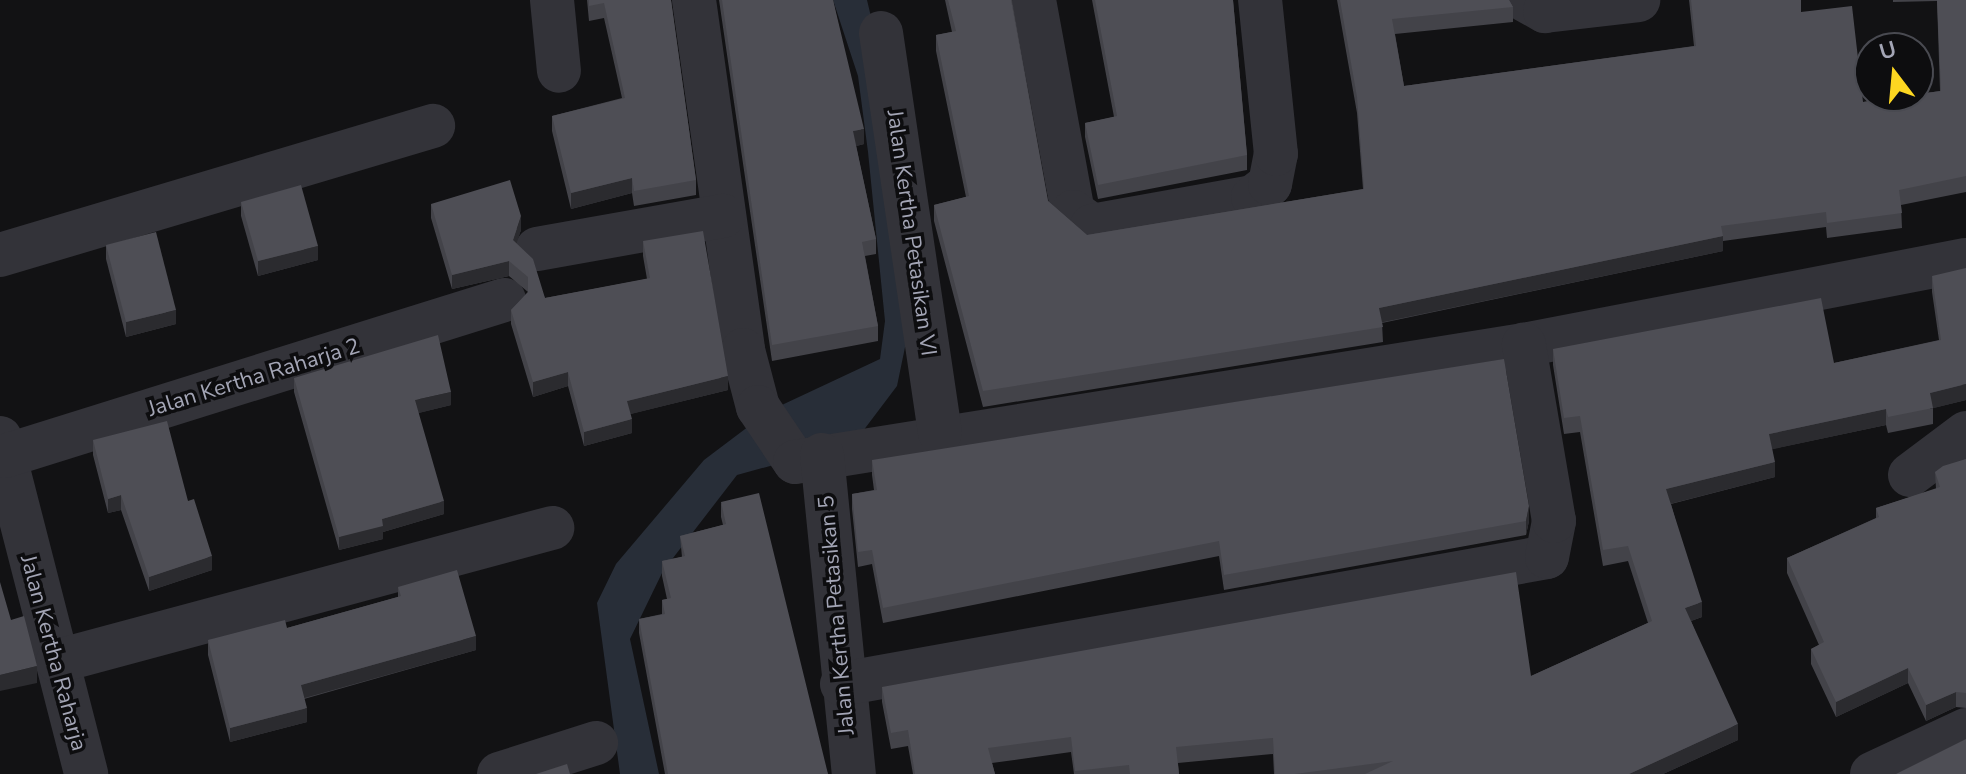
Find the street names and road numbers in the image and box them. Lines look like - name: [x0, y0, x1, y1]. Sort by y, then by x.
- street label: Jalan Kertha Petasikan VI: [881, 108, 941, 358]
- street label: Jalan Kertha Raharja 2: [145, 333, 363, 423]
- street label: Jalan Kertha Petasikan 5: [813, 494, 861, 736]
- street label: Jalan Kertha Raharja: [14, 552, 92, 754]

